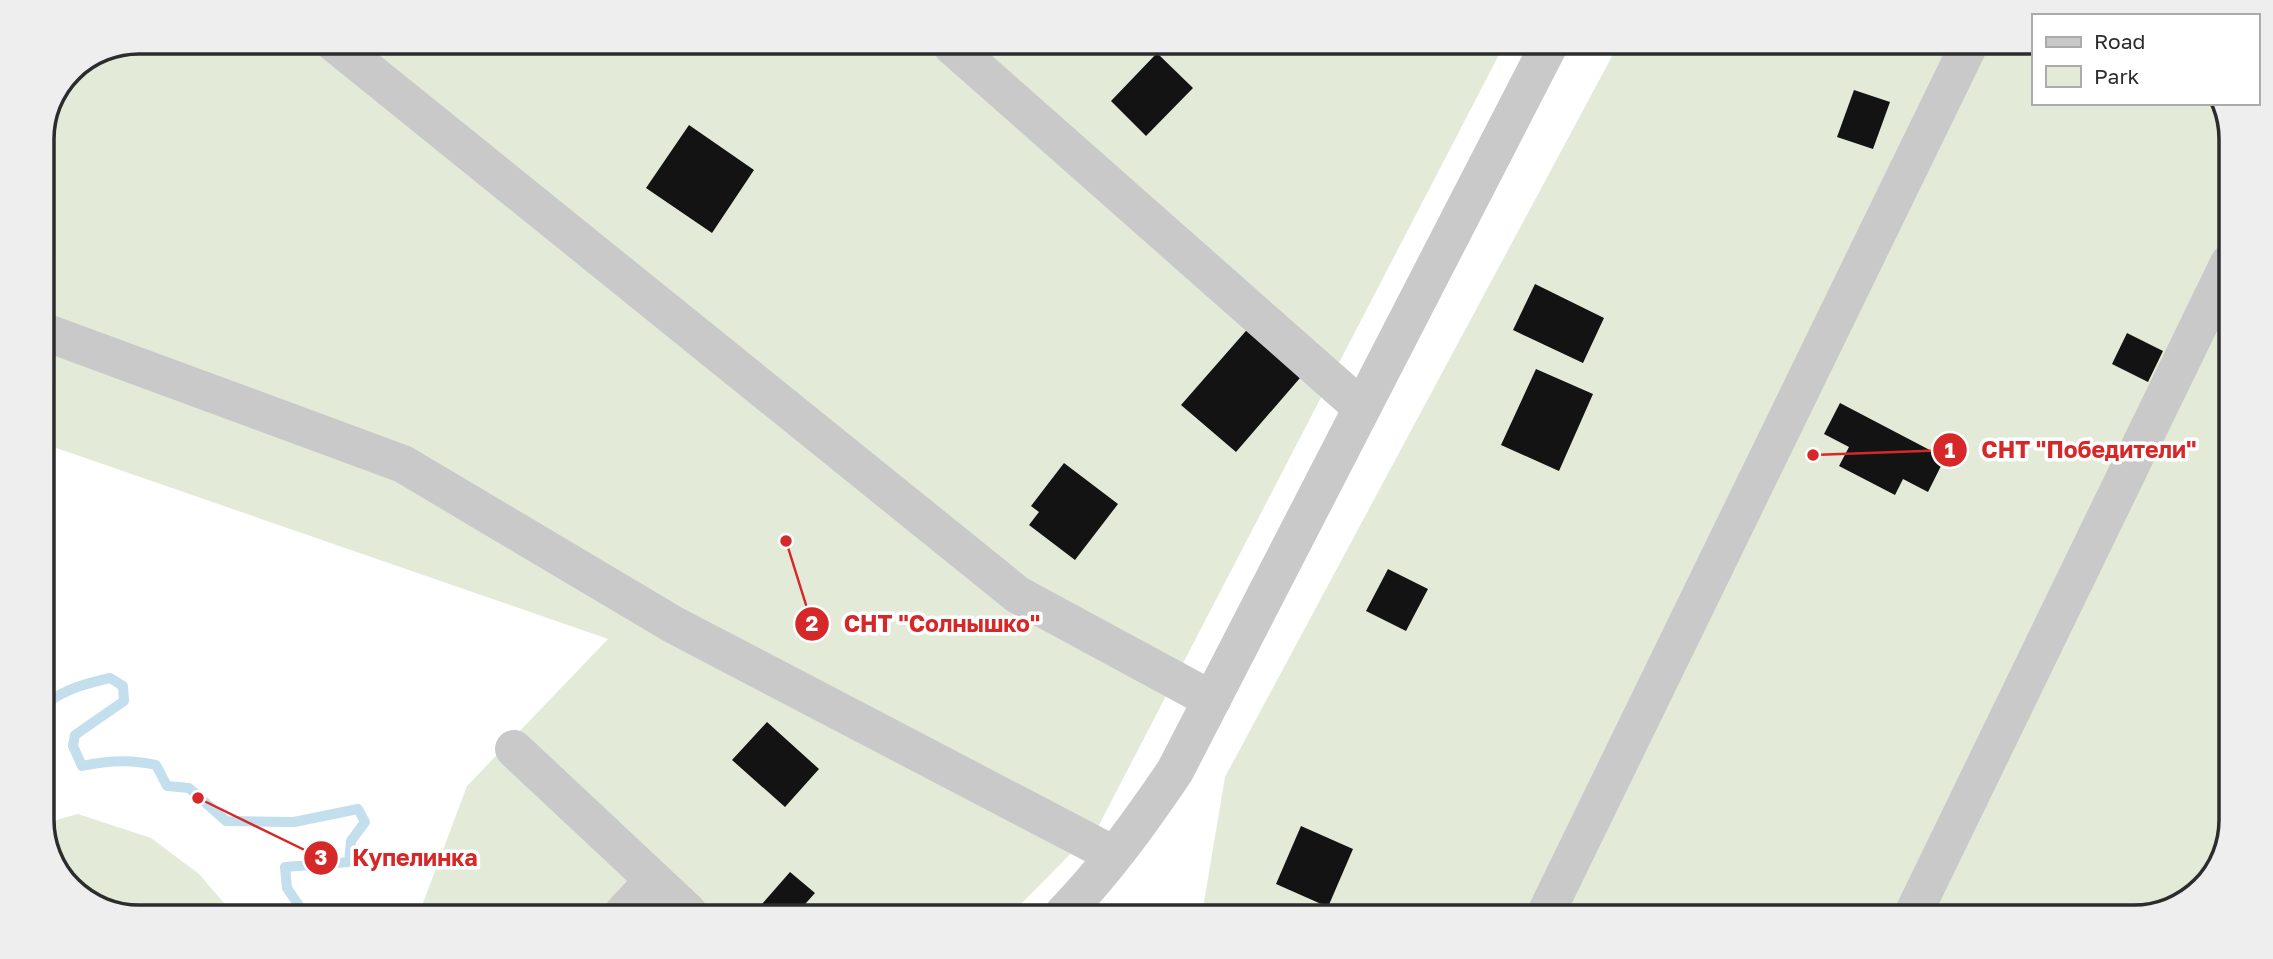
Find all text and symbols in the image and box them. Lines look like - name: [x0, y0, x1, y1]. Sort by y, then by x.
- legend: [2032, 14, 2259, 105]
- text: Road: [2094, 28, 2145, 54]
- text: Park: [2094, 63, 2140, 89]
- callout: СНТ "Победители": [1933, 428, 2211, 472]
- text: СНТ "Победители": [1981, 435, 2197, 463]
- text: 1: [1945, 437, 1956, 463]
- callout: СНТ "Солнышко": [794, 602, 1054, 646]
- text: СНТ "Солнышко": [844, 609, 1040, 637]
- text: 2: [806, 610, 819, 636]
- callout: Купелинка: [303, 836, 492, 880]
- text: Купелинка: [352, 843, 478, 871]
- text: 3: [315, 844, 327, 870]

